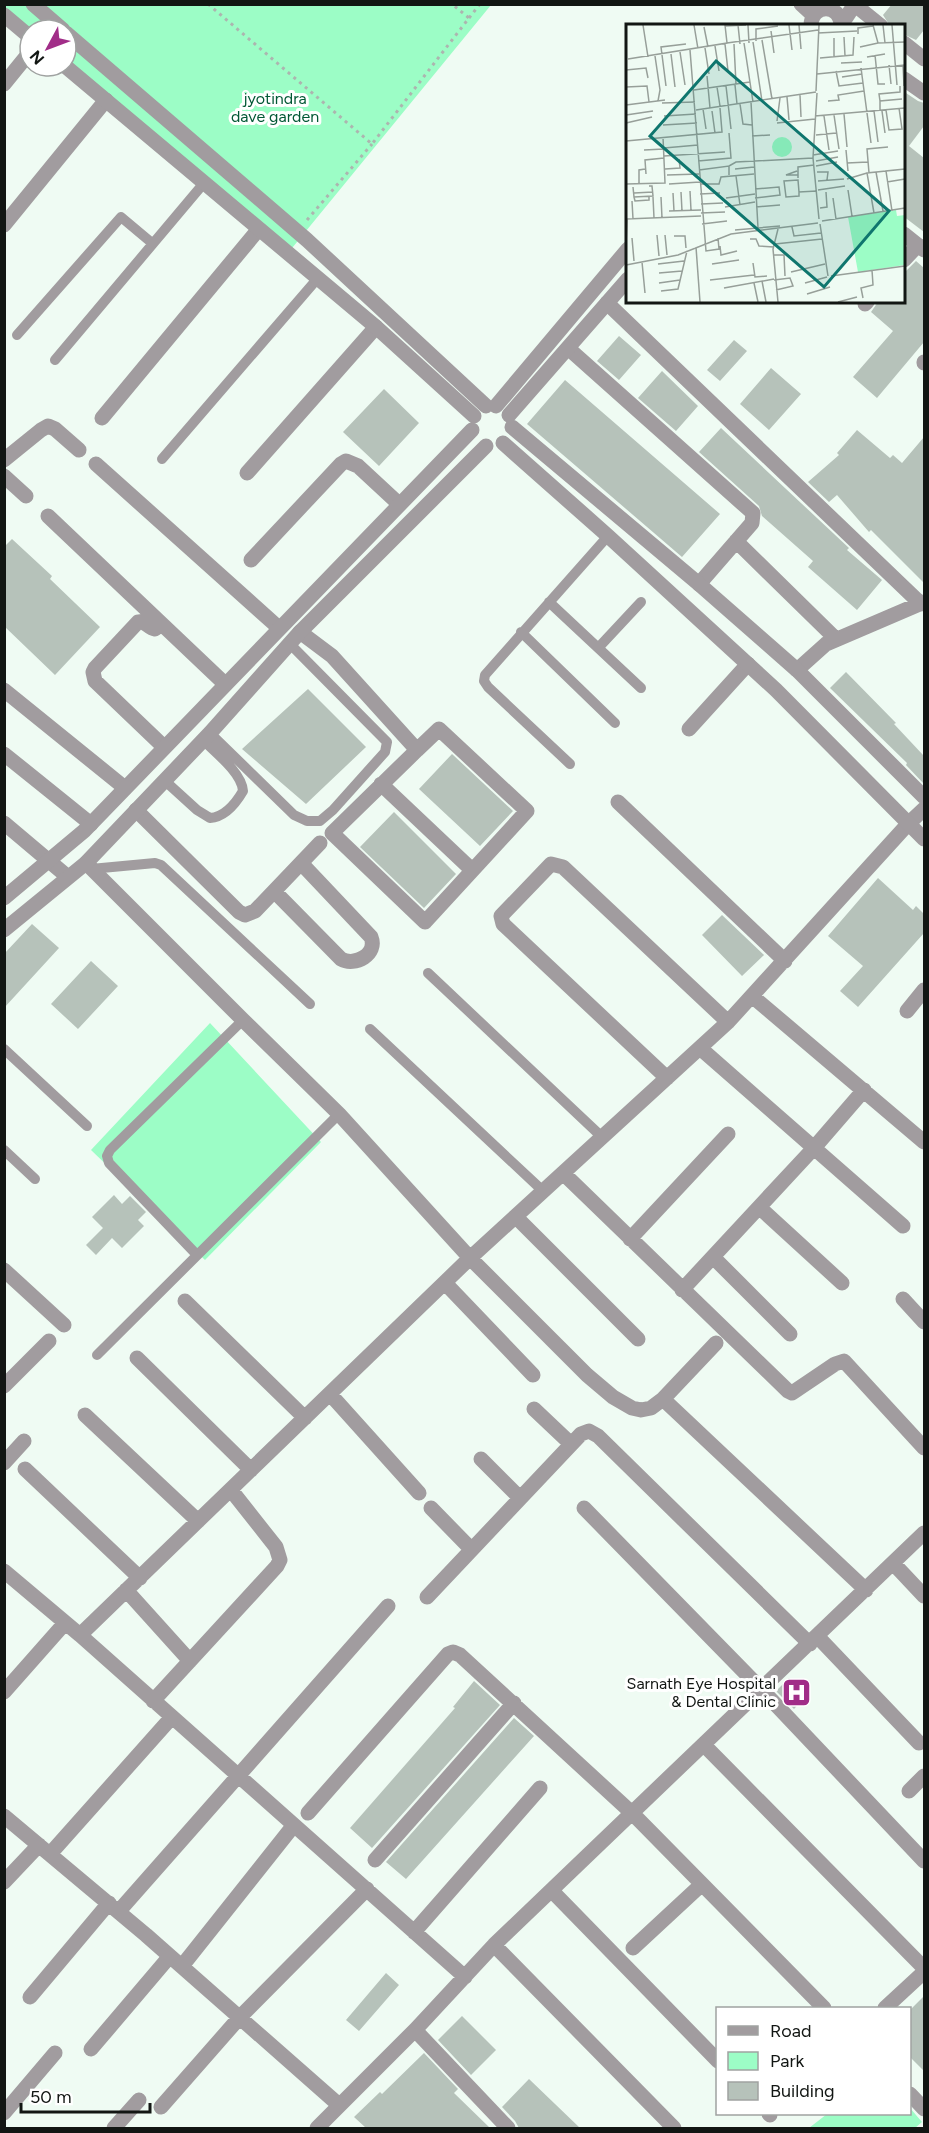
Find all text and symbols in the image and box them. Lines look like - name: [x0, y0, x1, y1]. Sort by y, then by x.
- north arrow: [18, 18, 78, 78]
- inset map: [626, 24, 905, 303]
- text: N: [26, 47, 48, 68]
- park label: jyotindra dave garden: [231, 89, 319, 126]
- place label: Sarnath Eye Hospital & Dental Clinic: [627, 1674, 776, 1711]
- hospital icon: Sarnath Eye Hospital & Dental Clinic: [781, 1676, 813, 1708]
- legend: [716, 2007, 911, 2115]
- text: Road: [770, 2020, 811, 2042]
- text: Park: [770, 2050, 805, 2072]
- scale bar: [21, 2076, 150, 2114]
- text: Building: [770, 2080, 835, 2102]
- text: 50 m: [30, 2086, 72, 2108]

